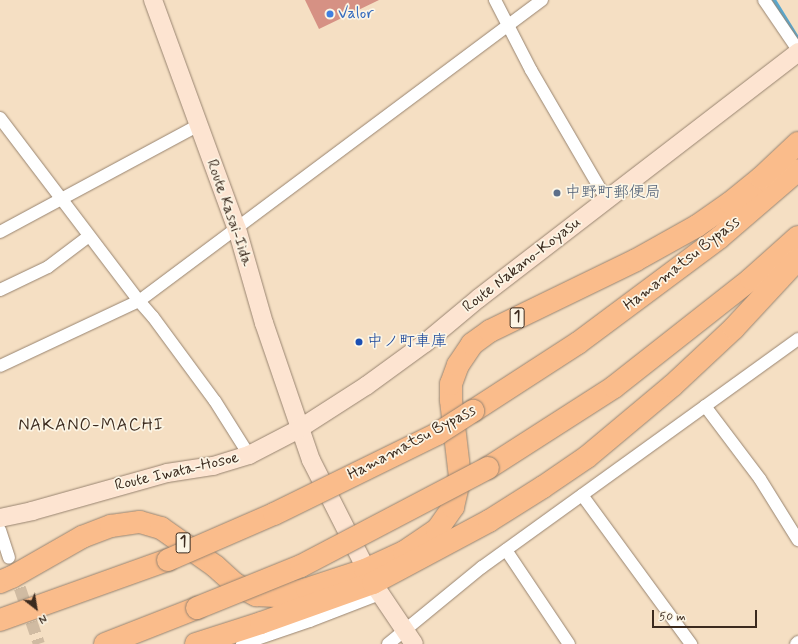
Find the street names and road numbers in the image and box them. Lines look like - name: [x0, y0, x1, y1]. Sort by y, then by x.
- street label: Route Kasai-Iida: [201, 156, 257, 270]
- street label: Route Nakano-Koyasu: [457, 211, 587, 319]
- street label: Hamamatsu Bypass: [620, 212, 744, 316]
- road number: 1: [509, 305, 525, 331]
- street label: Hamamatsu Bypass: [344, 401, 480, 485]
- street label: Route Iwata-Hosoe: [113, 448, 241, 496]
- road number: 1: [175, 530, 191, 556]

